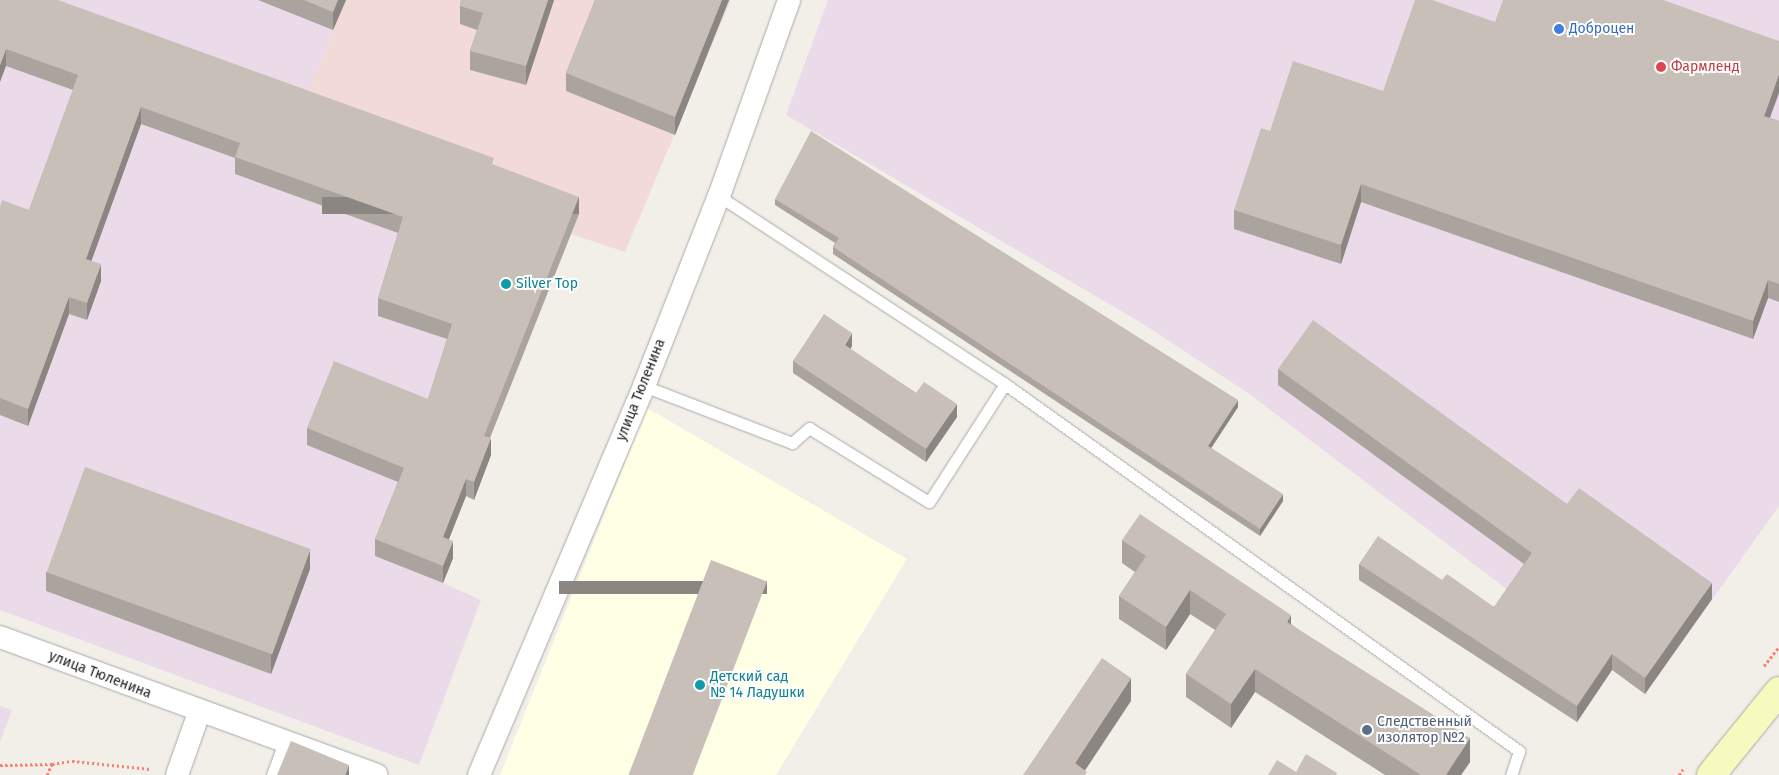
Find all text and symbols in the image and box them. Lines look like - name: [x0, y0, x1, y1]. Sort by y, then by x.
- place label: Доброцен: [1569, 21, 1634, 37]
- marker: Доброцен: [1553, 23, 1565, 35]
- place label: Фармленд: [1671, 59, 1739, 75]
- marker: Фармленд: [1655, 61, 1667, 73]
- place label: Silver Top: [516, 276, 578, 292]
- marker: Silver Top: [500, 278, 512, 290]
- street label: улица Тюленина: [613, 336, 669, 444]
- street label: улица Тюленина: [46, 648, 154, 702]
- place label: Детский сад № 14 Ладушки: [710, 669, 805, 702]
- marker: Детский сад № 14 Ладушки: [694, 679, 706, 691]
- place label: Следственный изолятор №2: [1377, 714, 1472, 746]
- marker: Следственный изолятор №2: [1361, 724, 1373, 736]

